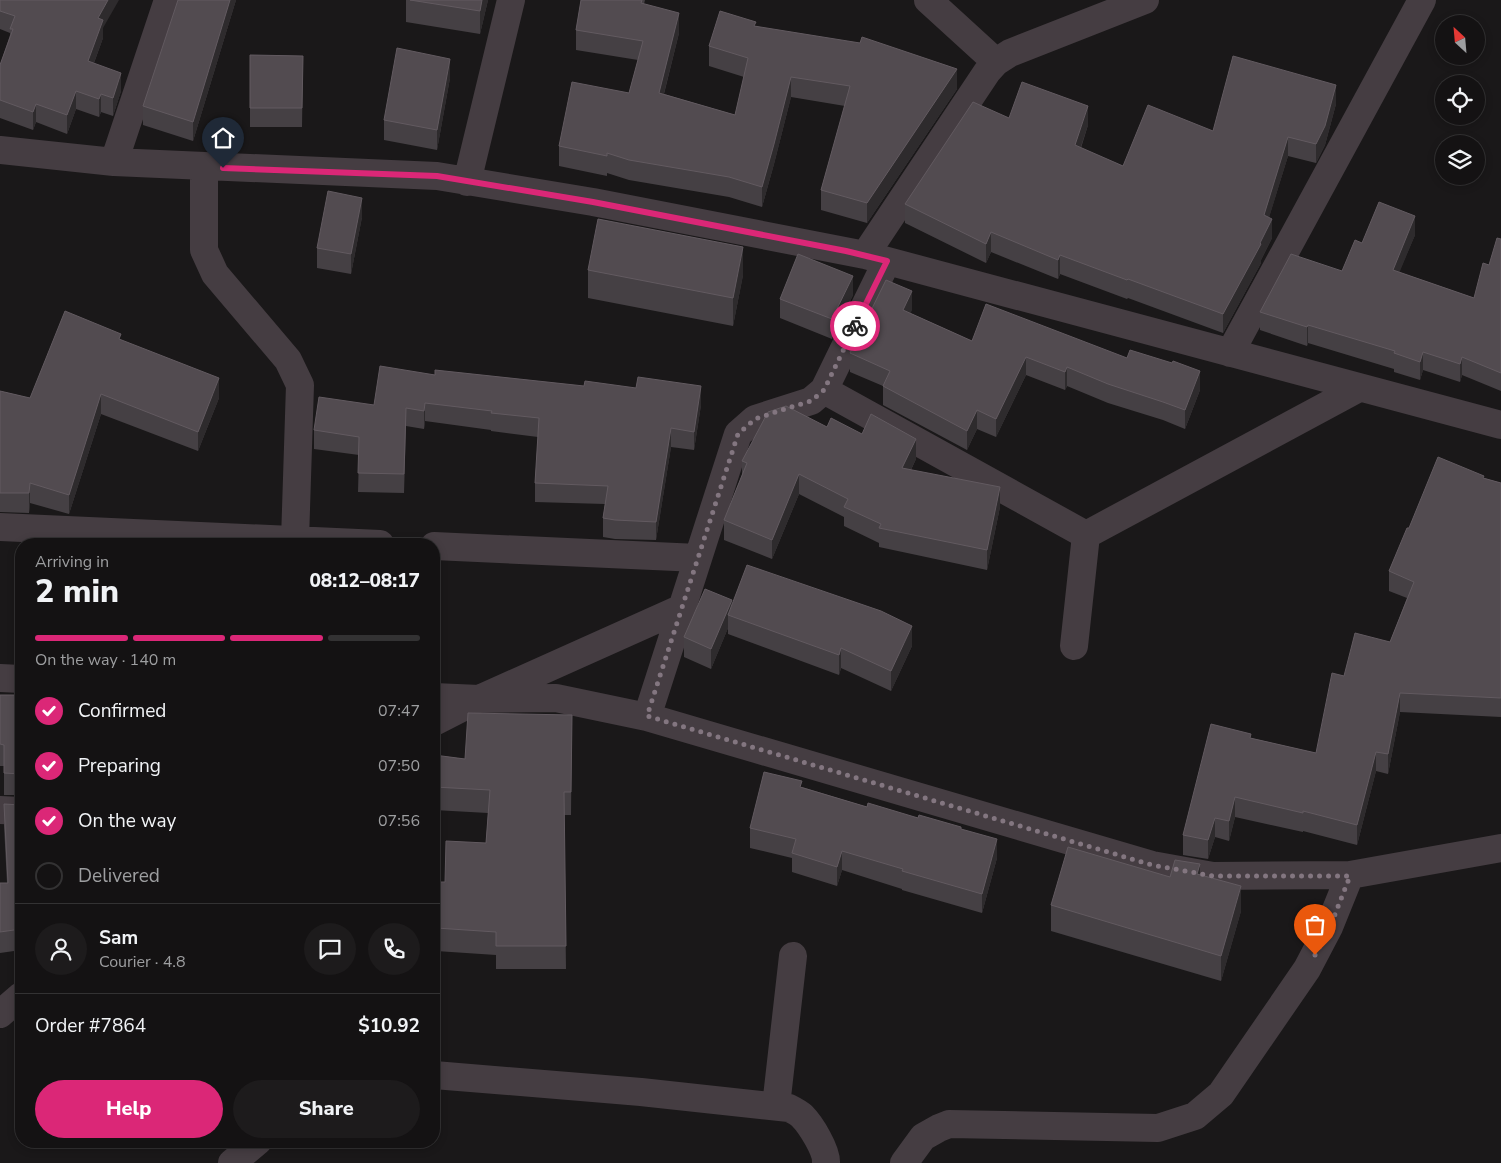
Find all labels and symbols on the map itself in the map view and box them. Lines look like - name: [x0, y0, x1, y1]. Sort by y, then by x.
- north arrow: [1435, 15, 1485, 65]
- pin: [202, 117, 244, 168]
- courier: [830, 301, 880, 351]
- pin: [1294, 904, 1336, 955]

